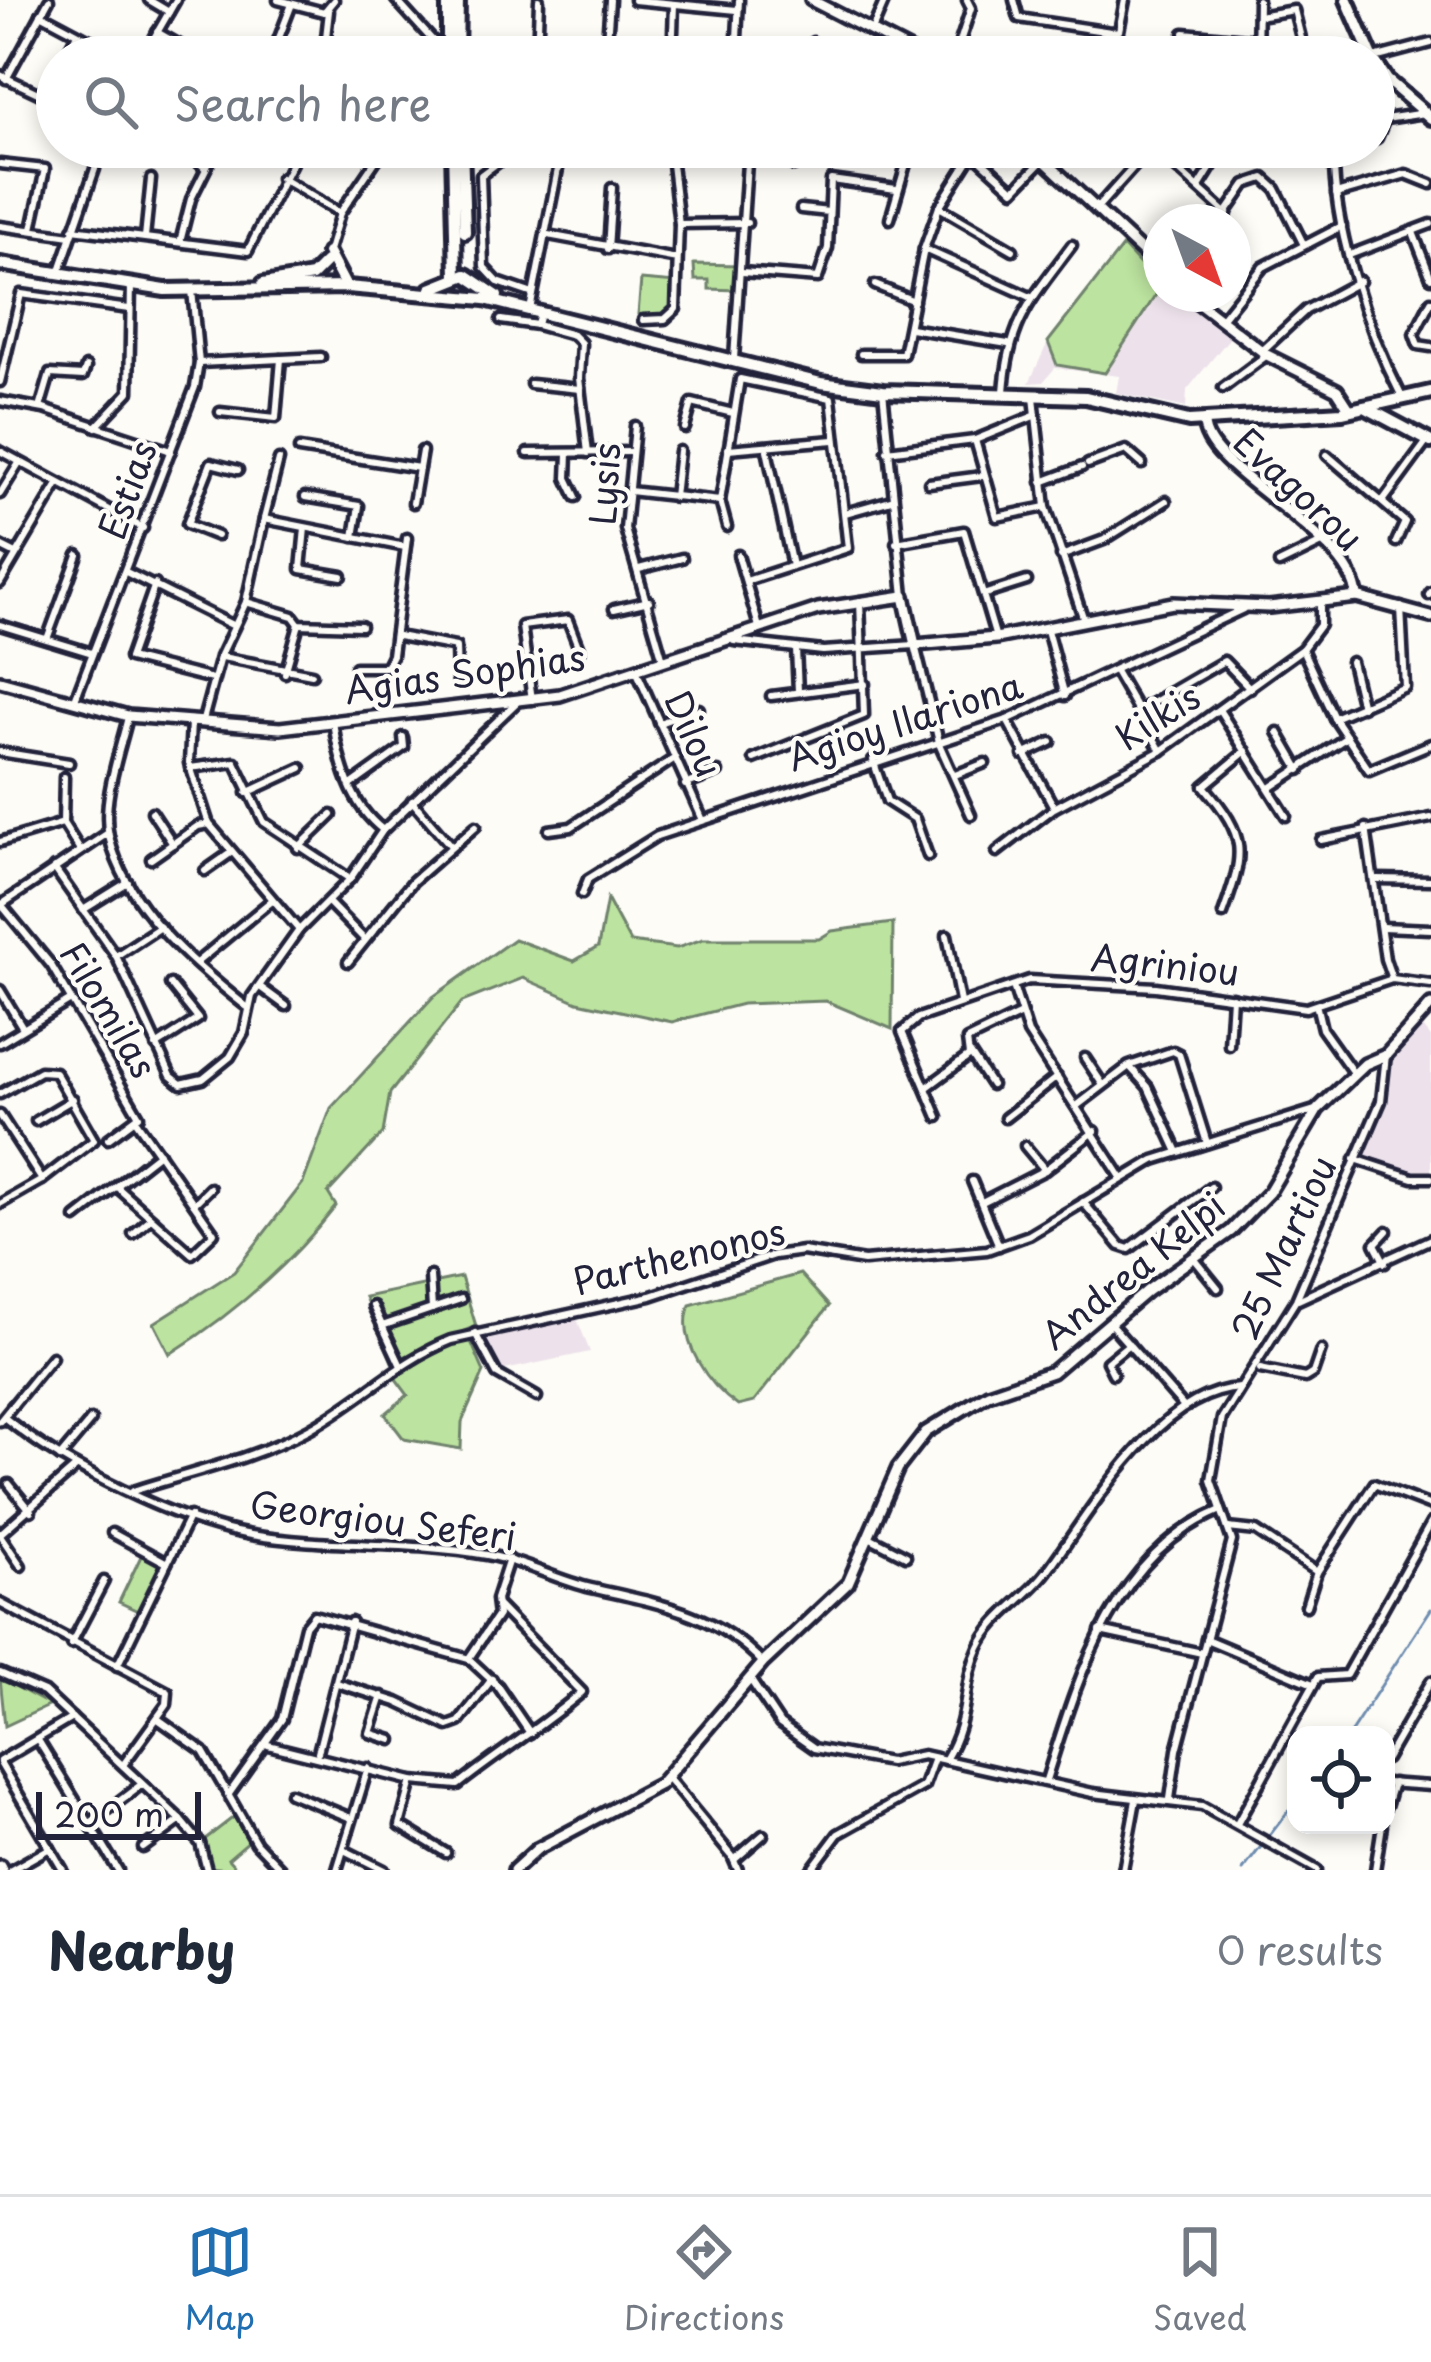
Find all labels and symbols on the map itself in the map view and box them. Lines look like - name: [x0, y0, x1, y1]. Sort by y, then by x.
- north arrow: [1143, 204, 1251, 312]
- street label: Evagorou: [1223, 414, 1376, 563]
- street label: Estias: [83, 432, 169, 546]
- street label: Lysis: [574, 441, 632, 526]
- street label: Agias Sophias: [341, 628, 589, 716]
- street label: Agioy Ilariona: [780, 657, 1029, 783]
- street label: Kilkis: [1104, 668, 1210, 762]
- street label: Dilou: [652, 681, 738, 785]
- street label: Agriniou: [1089, 928, 1242, 998]
- street label: Filomilas: [48, 930, 172, 1088]
- street label: 25 Martiou: [1216, 1146, 1348, 1348]
- street label: Andrea Kelpi: [1028, 1178, 1236, 1361]
- street label: Parthenonos: [567, 1203, 790, 1308]
- street label: Georgiou Seferi: [247, 1476, 520, 1562]
- scale bar: [36, 1786, 201, 1839]

